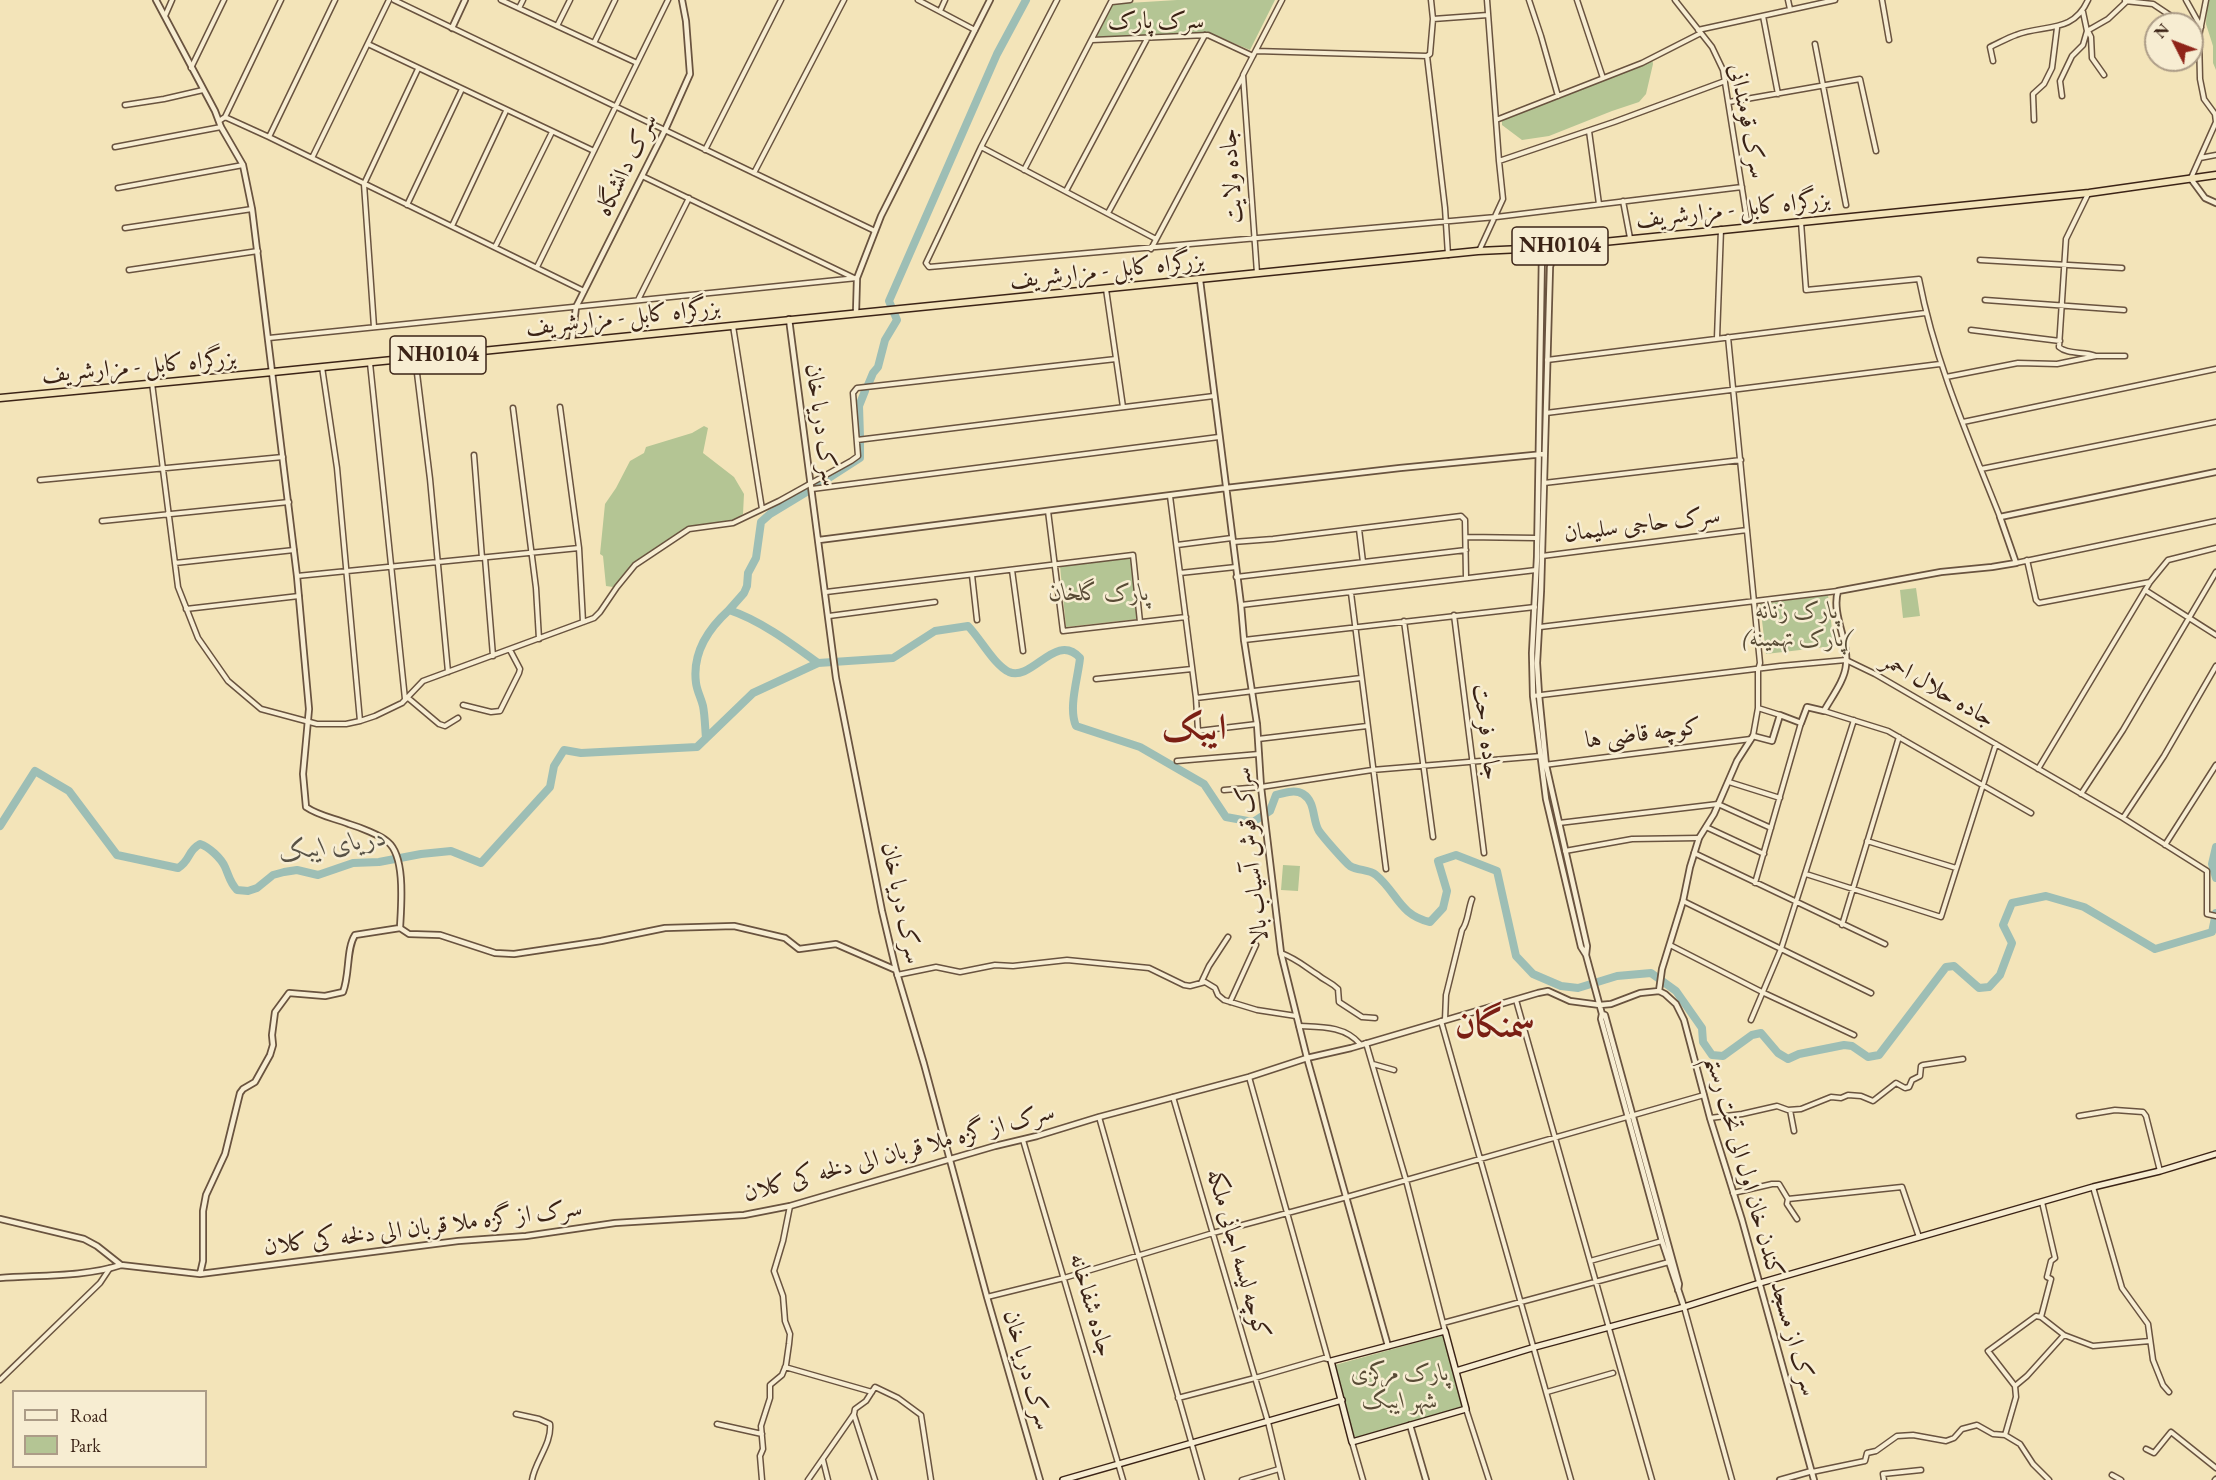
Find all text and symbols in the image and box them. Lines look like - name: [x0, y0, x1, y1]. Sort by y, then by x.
- street label: سرک پارک: [1108, 7, 1204, 35]
- north arrow: [2144, 12, 2204, 72]
- text: N: [2150, 19, 2174, 43]
- street label: سرک قومندانی: [1722, 61, 1772, 181]
- street label: سرک دانشگاه: [590, 109, 664, 221]
- street label: جاده ولایت: [1214, 128, 1250, 224]
- street label: بزرگراه کابل - مزارشریف: [1634, 185, 1832, 235]
- road number: NH0104: [1512, 227, 1608, 265]
- street label: بزرگراه کابل - مزارشریف: [1008, 246, 1206, 296]
- street label: بزرگراه کابل - مزارشریف: [524, 293, 722, 343]
- road number: NH0104: [390, 336, 486, 374]
- street label: بزرگراه کابل - مزارشریف: [40, 344, 238, 390]
- street label: سرک دریا خان: [798, 362, 844, 488]
- street label: سرک حاجی سلیمان: [1562, 501, 1722, 549]
- park label: پارک گلخان: [1049, 579, 1149, 607]
- park label: پارک زنانه (پارک تهمینه(: [1742, 597, 1852, 653]
- street label: جاده حلال احمر: [1876, 646, 2000, 734]
- street label: جاده فرحت: [1466, 682, 1506, 782]
- district label: ایبک: [1161, 707, 1227, 751]
- street label: کوچه قاضی ها: [1583, 713, 1703, 755]
- street label: سرک قوش آسیاب بالا: [1228, 766, 1276, 946]
- water label: دریای ایبک: [277, 822, 389, 870]
- street label: سرک دریا خان: [874, 840, 928, 966]
- district label: سمنگان: [1455, 1004, 1535, 1048]
- street label: سرک از مسجد کندن خان اول الی تخت رستم: [1699, 1053, 1823, 1399]
- street label: سرک از گزه ملا قربان الی دلخه کی کلان: [740, 1098, 1058, 1208]
- street label: کوچه لیسه اجانی ملکه: [1200, 1166, 1276, 1342]
- street label: سرک از گزه ملا قربان الی دلخه کی کلان: [262, 1194, 584, 1262]
- street label: جاده شفاخانه: [1062, 1250, 1120, 1360]
- street label: سرک دریا خان: [996, 1307, 1058, 1433]
- park label: پارک مرکزی شهر ایبک: [1351, 1359, 1449, 1415]
- legend: [12, 1390, 207, 1468]
- text: Road: [70, 1404, 108, 1427]
- text: Park: [70, 1434, 101, 1457]

